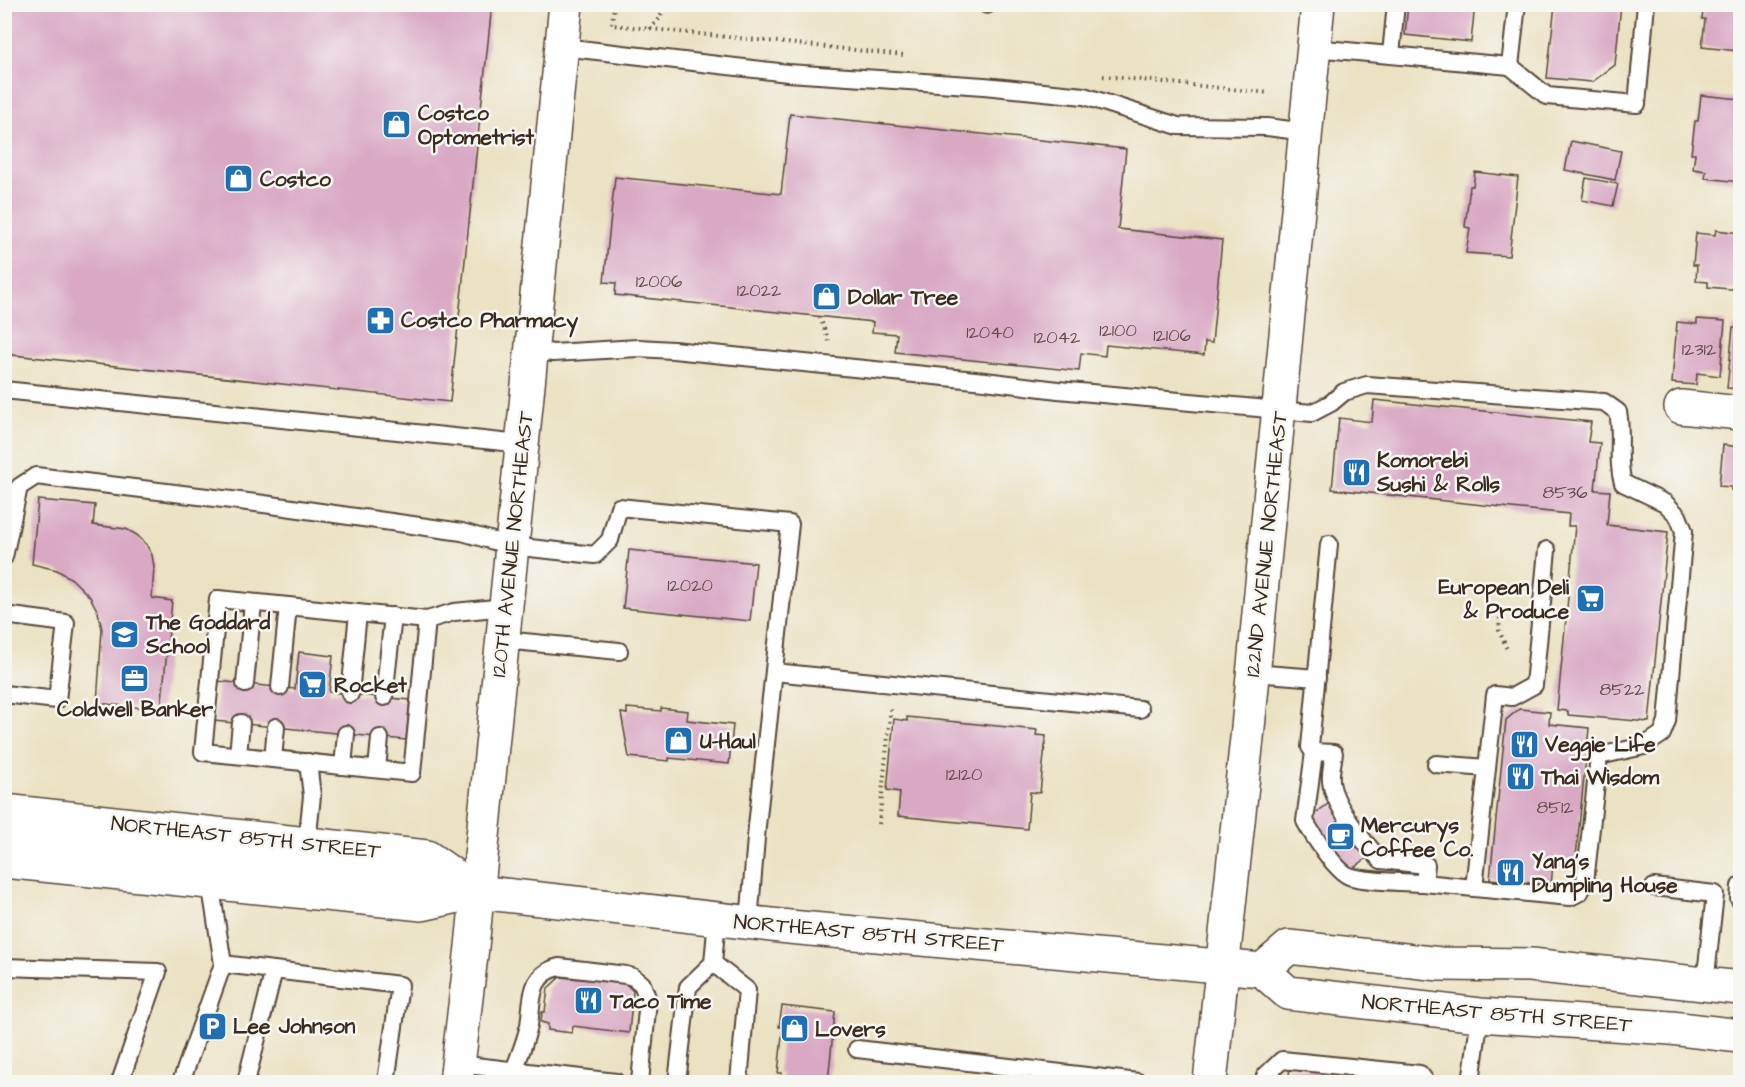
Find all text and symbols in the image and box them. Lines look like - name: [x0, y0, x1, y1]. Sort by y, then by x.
- place label: Costco Optometrist: [418, 99, 535, 153]
- shop icon: Costco Optometrist: [381, 109, 413, 141]
- shop icon: Costco: [223, 163, 255, 195]
- place label: Costco: [260, 165, 331, 194]
- house number: 12006: [636, 269, 682, 294]
- house number: 12022: [737, 278, 782, 303]
- shop icon: Dollar Tree: [811, 281, 843, 313]
- place label: Dollar Tree: [848, 283, 959, 312]
- pharmacy icon: Costco Pharmacy: [364, 304, 396, 336]
- place label: Costco Pharmacy: [401, 306, 579, 338]
- house number: 12100: [1099, 318, 1137, 343]
- house number: 12040: [966, 320, 1014, 345]
- house number: 12106: [1153, 323, 1191, 348]
- house number: 12042: [1034, 325, 1081, 350]
- house number: 12312: [1682, 337, 1717, 362]
- street label: 120TH AVENUE NORTHEAST: [484, 409, 541, 679]
- street label: 122ND AVENUE NORTHEAST: [1238, 409, 1295, 678]
- place label: Komorebi Sushi & Rolls: [1376, 446, 1501, 499]
- restaurant icon: Komorebi Sushi & Rolls: [1340, 456, 1372, 488]
- house number: 8536: [1543, 480, 1587, 505]
- house number: 12020: [667, 573, 713, 598]
- place label: European Deli & Produce: [1438, 573, 1570, 626]
- supermarket icon: European Deli & Produce: [1574, 583, 1606, 615]
- place label: The Goddard School: [145, 608, 270, 661]
- school or university icon: The Goddard School: [109, 618, 141, 650]
- office icon: Coldwell Banker: [119, 662, 151, 694]
- supermarket icon: Rocket: [297, 669, 329, 701]
- place label: Rocket: [334, 671, 407, 700]
- house number: 8522: [1599, 677, 1645, 702]
- place label: Coldwell Banker: [57, 695, 213, 724]
- shop icon: U-Haul: [663, 725, 695, 757]
- place label: U-Haul: [700, 727, 756, 756]
- restaurant icon: Veggie Life: [1508, 728, 1540, 760]
- place label: Veggie Life: [1544, 730, 1656, 761]
- restaurant icon: Thai Wisdom: [1504, 761, 1536, 793]
- house number: 12120: [946, 762, 982, 787]
- place label: Thai Wisdom: [1540, 763, 1660, 792]
- house number: 8512: [1536, 795, 1574, 820]
- street label: NORTHEAST 85TH STREET: [110, 809, 383, 866]
- place label: Mercurys Coffee Co.: [1361, 811, 1473, 864]
- cafe icon: Mercurys Coffee Co.: [1324, 821, 1356, 853]
- place label: Yang's Dumpling House: [1532, 847, 1678, 902]
- restaurant icon: Yang's Dumpling House: [1495, 857, 1527, 889]
- street label: NORTHEAST 85TH STREET: [733, 907, 1006, 960]
- restaurant icon: Taco Time: [573, 985, 605, 1017]
- place label: Taco Time: [609, 987, 712, 1016]
- street label: NORTHEAST 85TH STREET: [1361, 987, 1634, 1040]
- parking icon: Lee Johnson: [196, 1010, 228, 1042]
- place label: Lee Johnson: [233, 1012, 356, 1041]
- shop icon: Lovers: [778, 1013, 810, 1045]
- place label: Lovers: [815, 1015, 886, 1044]

